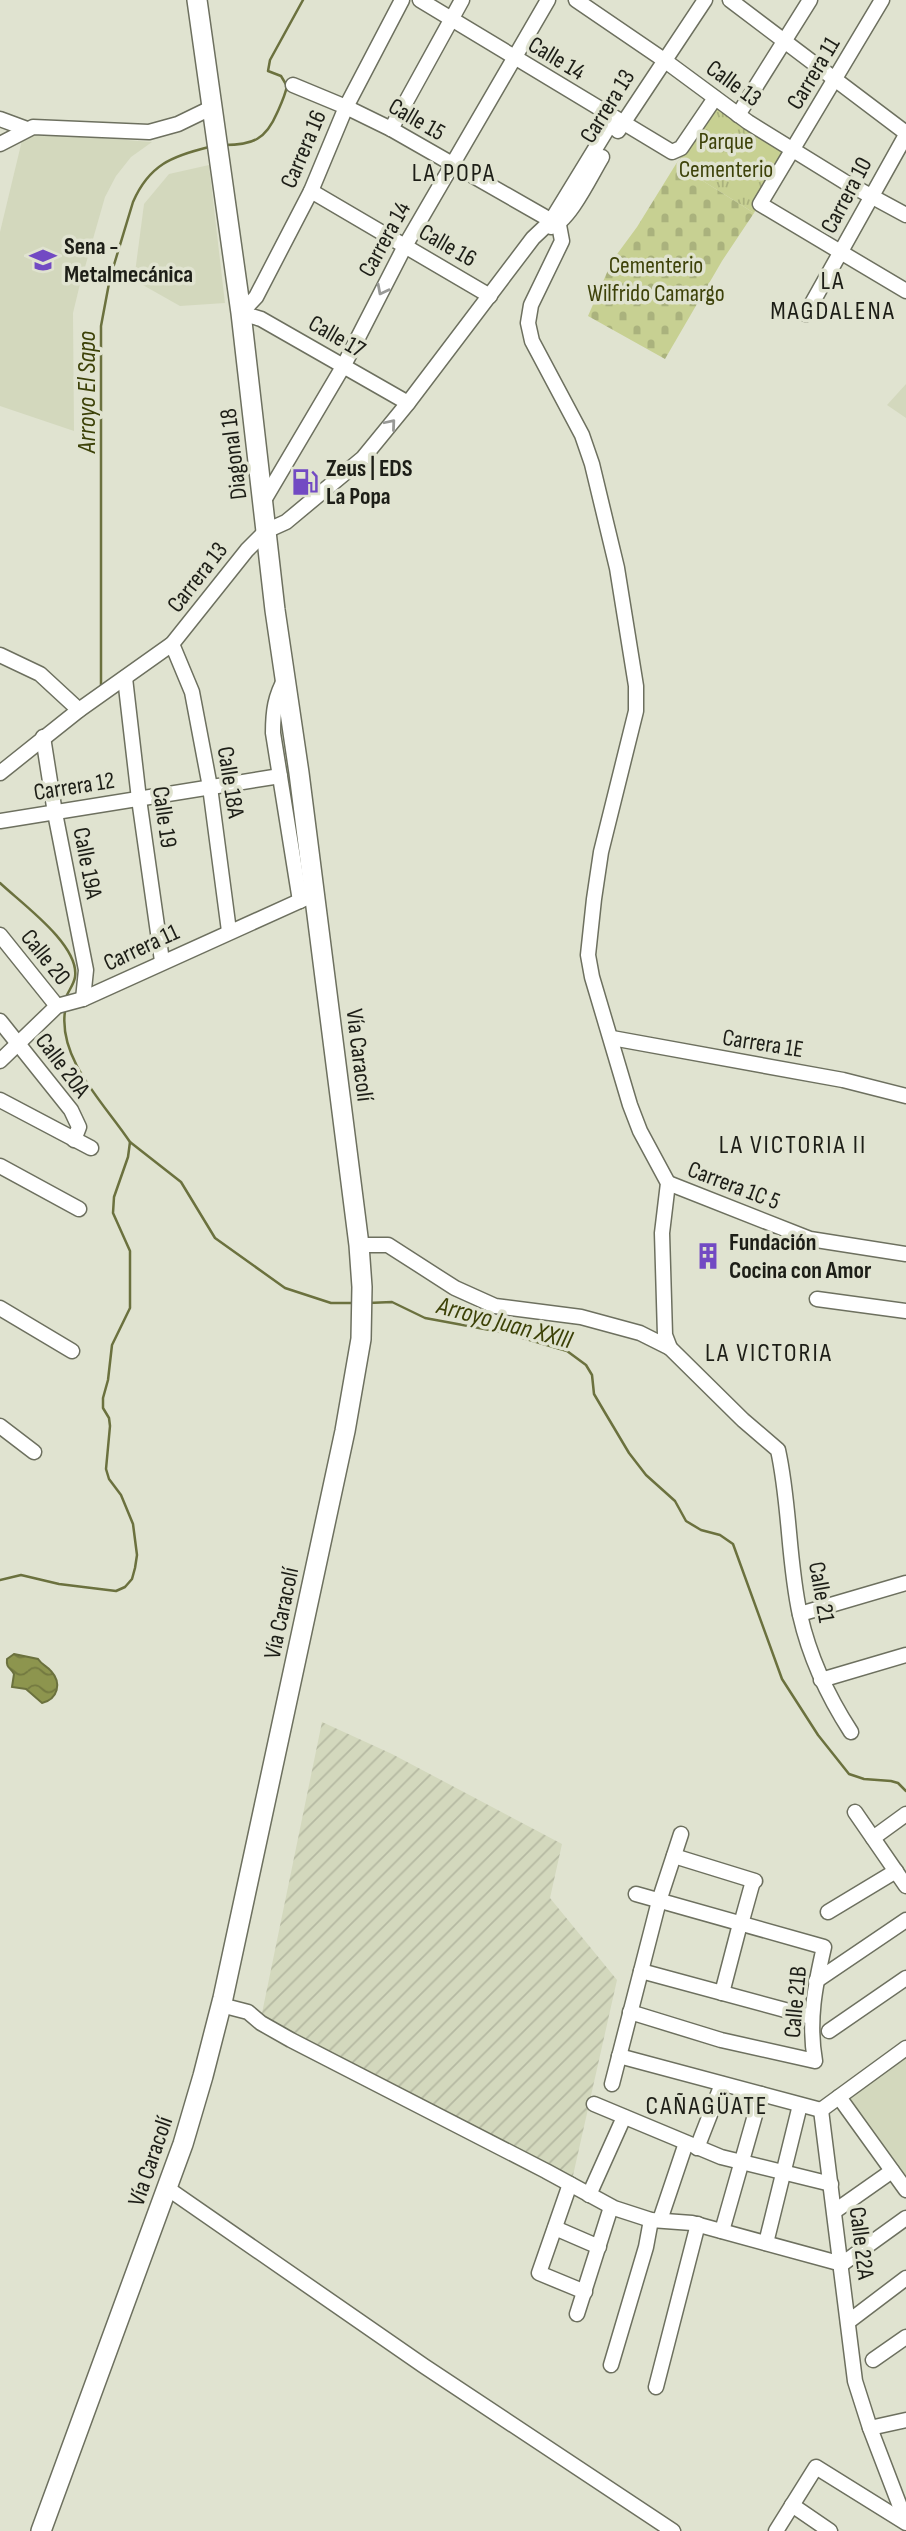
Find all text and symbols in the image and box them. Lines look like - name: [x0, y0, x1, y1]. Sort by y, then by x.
- street label: Calle 14: [523, 30, 590, 87]
- street label: Carrera 11: [780, 31, 847, 115]
- street label: Calle 13: [700, 54, 767, 113]
- street label: Carrera 13: [574, 64, 641, 149]
- street label: Calle 15: [383, 92, 450, 147]
- street label: Carrera 16: [274, 106, 333, 193]
- park label: Parque Cementerio: [679, 127, 773, 184]
- street label: Carrera 10: [814, 152, 879, 238]
- district label: LA POPA: [412, 158, 496, 189]
- street label: Carrera 14: [352, 197, 417, 282]
- street label: Calle 16: [414, 217, 482, 273]
- place label: Sena - Metalmecánica: [64, 232, 193, 289]
- school or university icon: Sena - Metalmecánica: [28, 245, 58, 275]
- park label: Cementerio Wilfrido Camargo: [587, 251, 725, 308]
- district label: LA MAGDALENA: [770, 266, 896, 327]
- one-way arrow: [377, 282, 391, 295]
- street label: Calle 17: [303, 309, 371, 364]
- water label: Arroyo El Sapo: [72, 331, 103, 454]
- street label: Diagonal 18: [214, 407, 253, 501]
- one-way arrow: [383, 419, 395, 432]
- place label: Zeus | EDS La Popa: [326, 454, 413, 511]
- fuel station icon: Zeus | EDS La Popa: [290, 467, 320, 497]
- street label: Carrera 13: [161, 536, 234, 618]
- street label: Calle 18A: [211, 744, 251, 821]
- street label: Carrera 12: [31, 766, 117, 807]
- street label: Calle 19: [146, 784, 183, 850]
- street label: Calle 19A: [66, 825, 109, 902]
- street label: Carrera 11: [99, 917, 184, 977]
- street label: Calle 20: [14, 924, 77, 991]
- street label: Vía Caracolí: [339, 1007, 380, 1103]
- street label: Carrera 1E: [720, 1023, 805, 1064]
- street label: Calle 20A: [29, 1027, 97, 1104]
- district label: LA VICTORIA II: [719, 1130, 867, 1161]
- street label: Carrera 1C 5: [684, 1155, 784, 1216]
- place label: Fundación Cocina con Amor: [729, 1228, 872, 1285]
- building icon: Fundación Cocina con Amor: [693, 1241, 723, 1271]
- water label: Arroyo Juan XXIII: [433, 1290, 576, 1357]
- district label: LA VICTORIA: [705, 1338, 833, 1369]
- street label: Calle 21: [802, 1559, 841, 1625]
- street label: Vía Caracolí: [258, 1564, 305, 1662]
- street label: Calle 21B: [778, 1965, 813, 2039]
- district label: CAÑAGÜATE: [646, 2091, 769, 2122]
- street label: Vía Caracolí: [122, 2112, 179, 2210]
- street label: Calle 22A: [843, 2205, 880, 2282]

